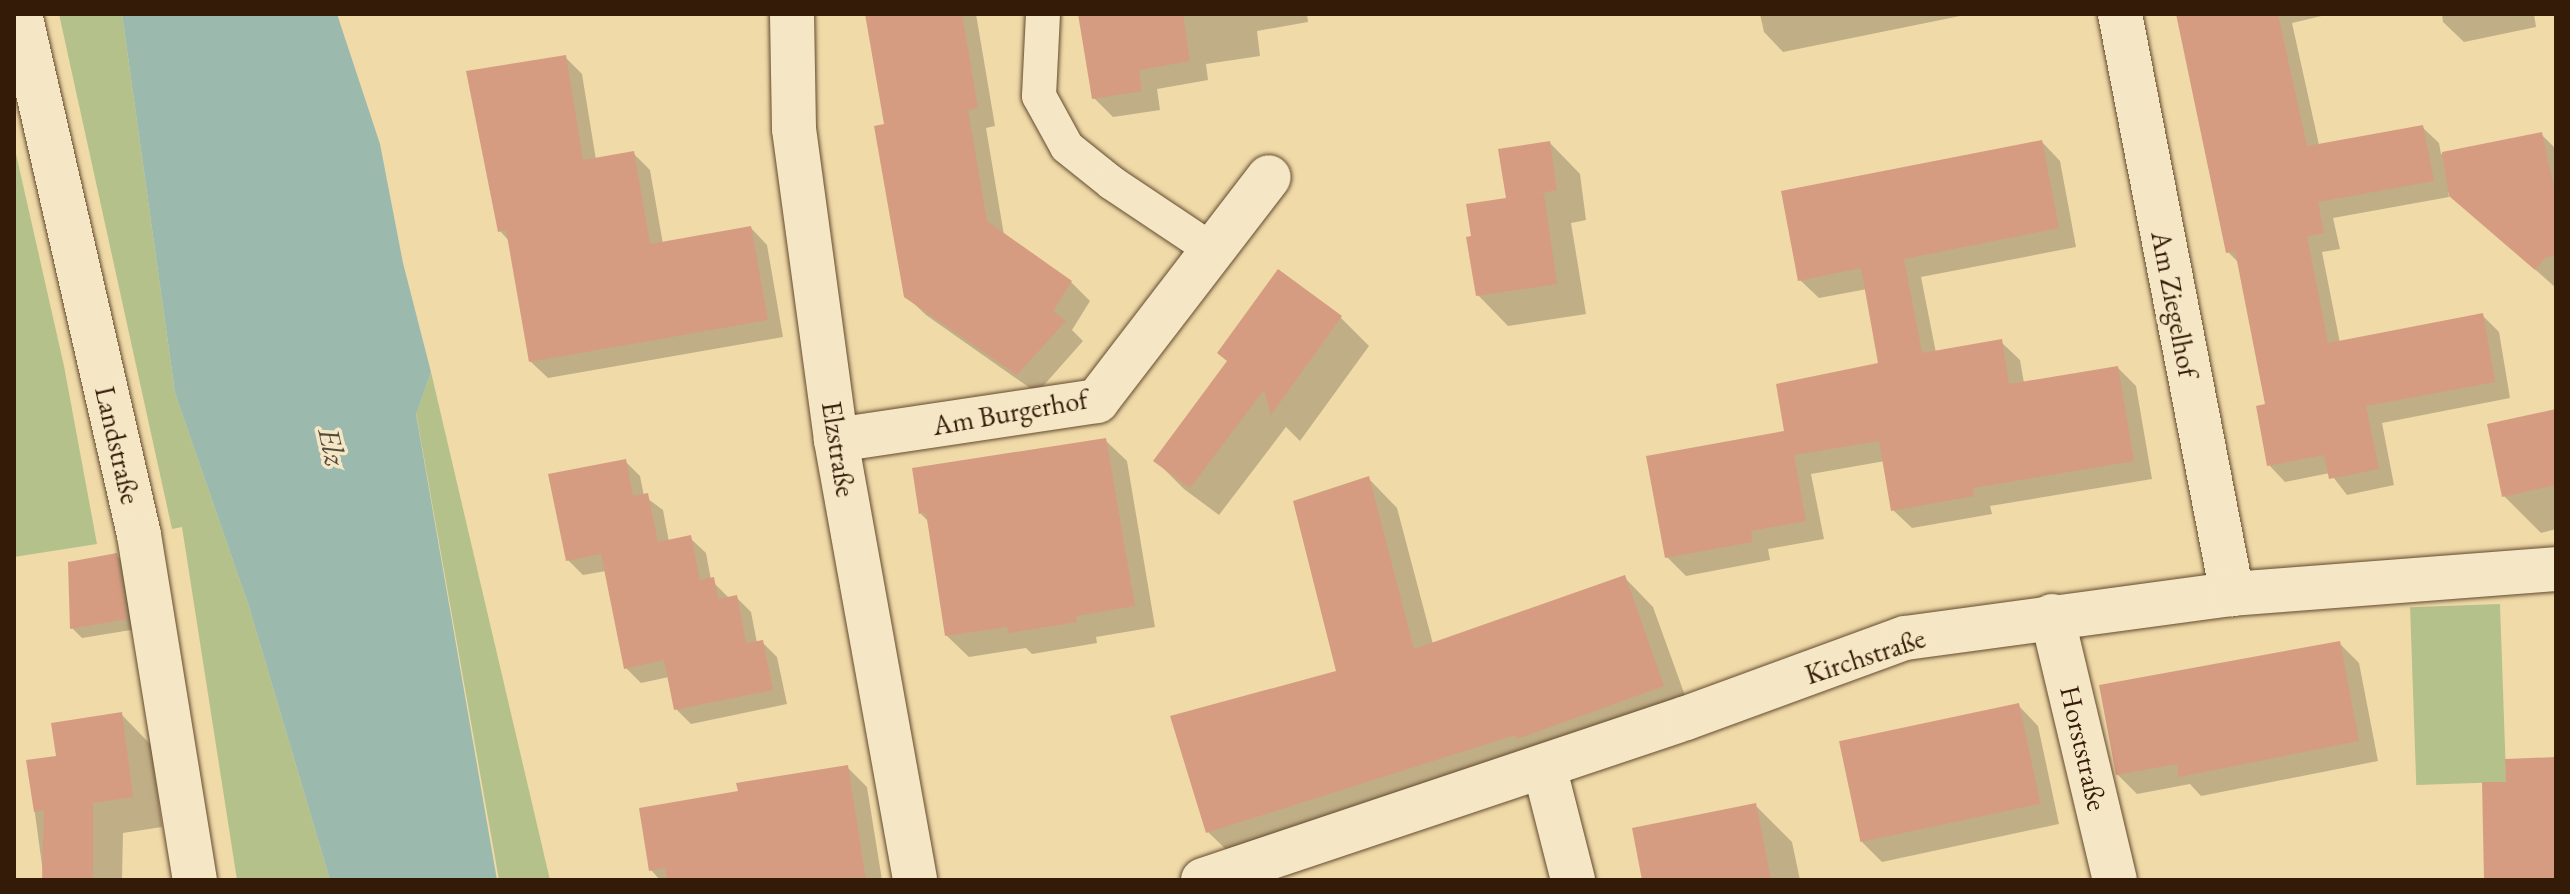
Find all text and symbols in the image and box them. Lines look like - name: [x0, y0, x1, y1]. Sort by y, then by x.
- street label: Am Ziegelhof: [2144, 228, 2206, 380]
- street label: Am Burgerhof: [930, 382, 1090, 442]
- street label: Landstraße: [88, 383, 148, 507]
- street label: Elzstraße: [815, 399, 863, 499]
- water label: Elz: [310, 424, 354, 470]
- street label: Kirchstraße: [1801, 621, 1929, 691]
- street label: Horststraße: [2053, 682, 2115, 814]

